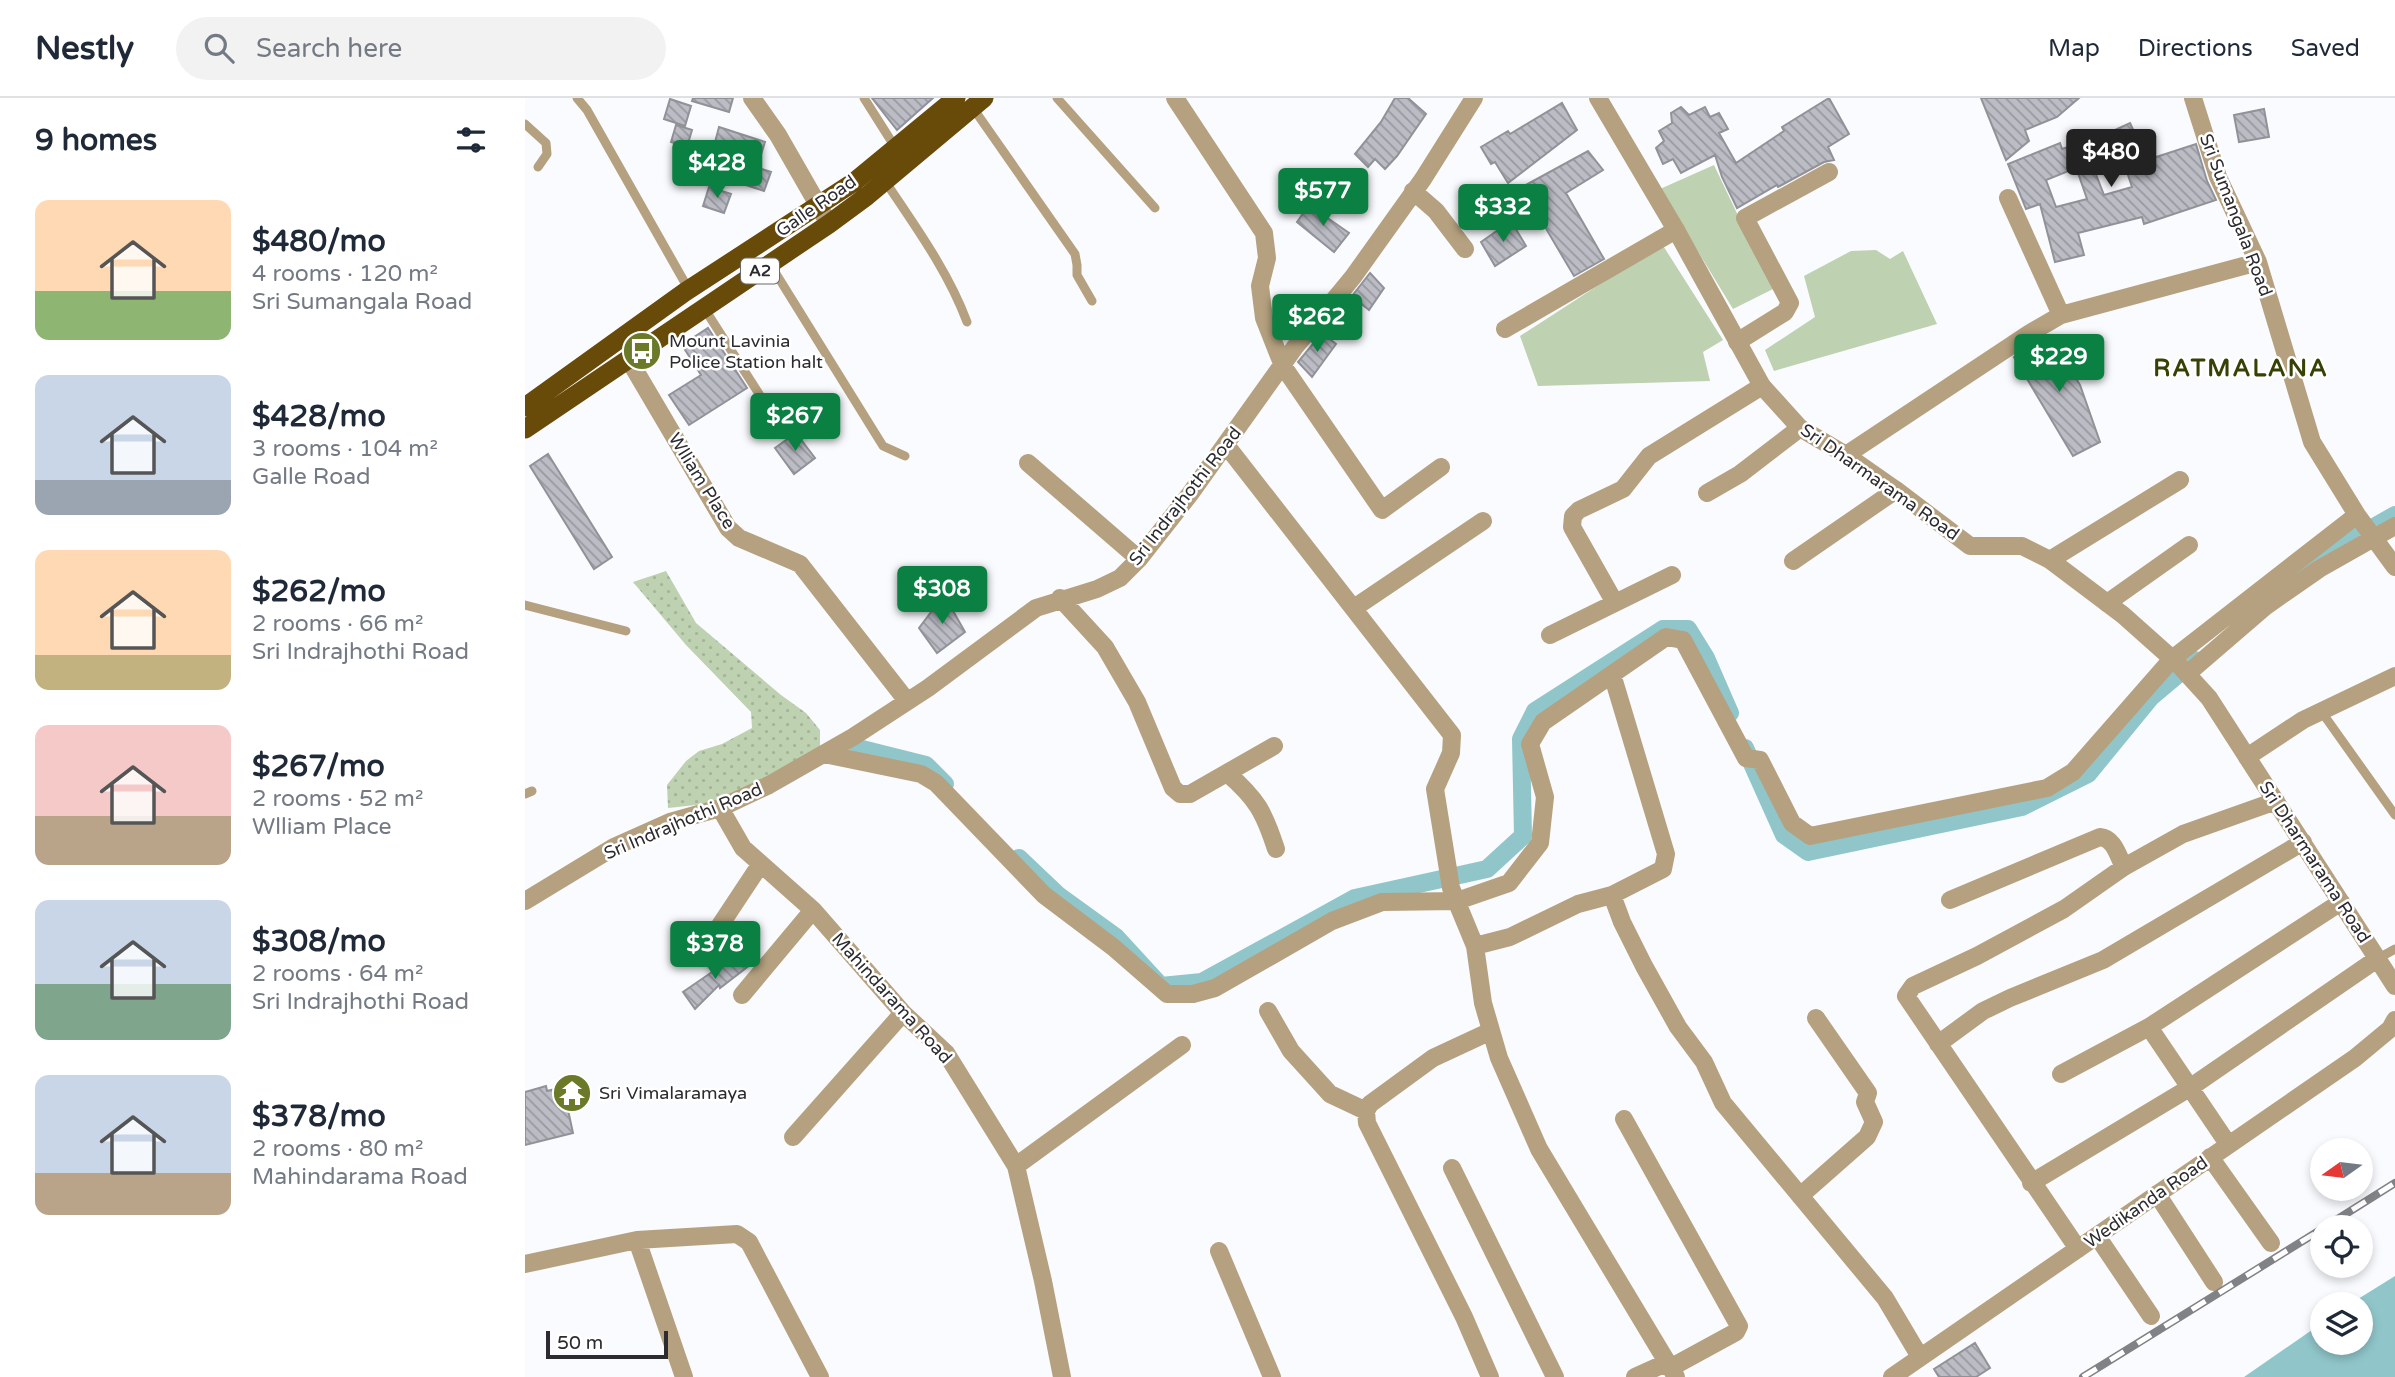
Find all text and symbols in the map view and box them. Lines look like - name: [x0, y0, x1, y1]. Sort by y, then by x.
- search box: [176, 17, 666, 80]
- text: Nestly: [35, 29, 134, 68]
- icon: search: [200, 29, 238, 67]
- text: Search here: [256, 33, 402, 64]
- text: Map: [2048, 34, 2100, 63]
- text: Directions: [2138, 34, 2253, 63]
- text: Saved: [2291, 34, 2360, 63]
- icon: filters: [452, 121, 490, 159]
- text: 9 homes: [35, 122, 157, 159]
- pin: $480: [2070, 130, 2152, 189]
- street label: Sri Sumangala Road: [2195, 131, 2277, 299]
- text: $480: [2082, 138, 2140, 166]
- pin: $428: [676, 140, 758, 200]
- text: $428: [688, 149, 746, 177]
- pin: $577: [1282, 169, 1364, 228]
- street label: Galle Road: [772, 170, 860, 242]
- text: $577: [1294, 177, 1352, 205]
- pin: $332: [1462, 184, 1544, 244]
- text: $332: [1474, 193, 1532, 221]
- text: $480/mo: [252, 223, 386, 260]
- icon: home: [91, 228, 175, 312]
- road number: A2: [741, 258, 779, 284]
- text: 4 rooms · 120 m²: [252, 260, 438, 288]
- text: Sri Sumangala Road: [252, 288, 472, 316]
- pin: $262: [1276, 294, 1358, 354]
- text: $262: [1288, 303, 1346, 331]
- bus stop icon: Mount Lavinia Police Station halt: [621, 330, 663, 372]
- place label: Mount Lavinia Police Station halt: [669, 330, 823, 373]
- pin: $229: [2018, 334, 2100, 394]
- text: $229: [2030, 343, 2088, 371]
- district label: RATMALANA: [2153, 354, 2329, 383]
- pin: $267: [754, 394, 836, 453]
- text: $428/mo: [252, 398, 386, 435]
- text: $267: [766, 402, 824, 430]
- icon: home: [91, 403, 175, 487]
- street label: Sri Dharmarama Road: [1796, 419, 1964, 545]
- street label: Sri Indrajhothi Road: [1124, 422, 1246, 570]
- street label: Wlliam Place: [664, 429, 740, 533]
- text: 3 rooms · 104 m²: [252, 435, 438, 463]
- text: Galle Road: [252, 463, 371, 491]
- pin: $308: [901, 566, 983, 626]
- text: $262/mo: [252, 573, 386, 610]
- text: $308: [913, 575, 971, 603]
- icon: home: [91, 578, 175, 662]
- text: 2 rooms · 66 m²: [252, 610, 423, 638]
- text: Sri Indrajhothi Road: [252, 638, 469, 666]
- text: $267/mo: [252, 748, 385, 785]
- icon: home: [91, 753, 175, 837]
- street label: Sri Dharmarama Road: [2254, 777, 2376, 947]
- street label: Sri Indrajhothi Road: [600, 778, 766, 864]
- text: 2 rooms · 52 m²: [252, 785, 423, 813]
- text: Wlliam Place: [252, 813, 392, 841]
- pin: $378: [674, 922, 756, 981]
- text: $308/mo: [252, 923, 386, 960]
- icon: home: [91, 928, 175, 1012]
- street label: Mahindarama Road: [827, 928, 957, 1068]
- text: $378: [686, 930, 744, 958]
- text: 2 rooms · 64 m²: [252, 960, 423, 988]
- text: Sri Indrajhothi Road: [252, 988, 469, 1016]
- temple icon: Sri Vimalaramaya: [551, 1072, 593, 1114]
- place label: Sri Vimalaramaya: [599, 1082, 747, 1104]
- text: $378/mo: [252, 1098, 386, 1135]
- icon: home: [91, 1103, 175, 1187]
- text: 2 rooms · 80 m²: [252, 1135, 423, 1163]
- north arrow: [2310, 1138, 2373, 1200]
- map controls: [2310, 1138, 2373, 1355]
- street label: Wedikanda Road: [2080, 1151, 2212, 1253]
- text: Mahindarama Road: [252, 1163, 468, 1191]
- button: locate: [2310, 1215, 2373, 1278]
- button: layers: [2310, 1292, 2373, 1355]
- scale bar: [546, 1328, 669, 1360]
- text: 50 m: [557, 1332, 603, 1354]

